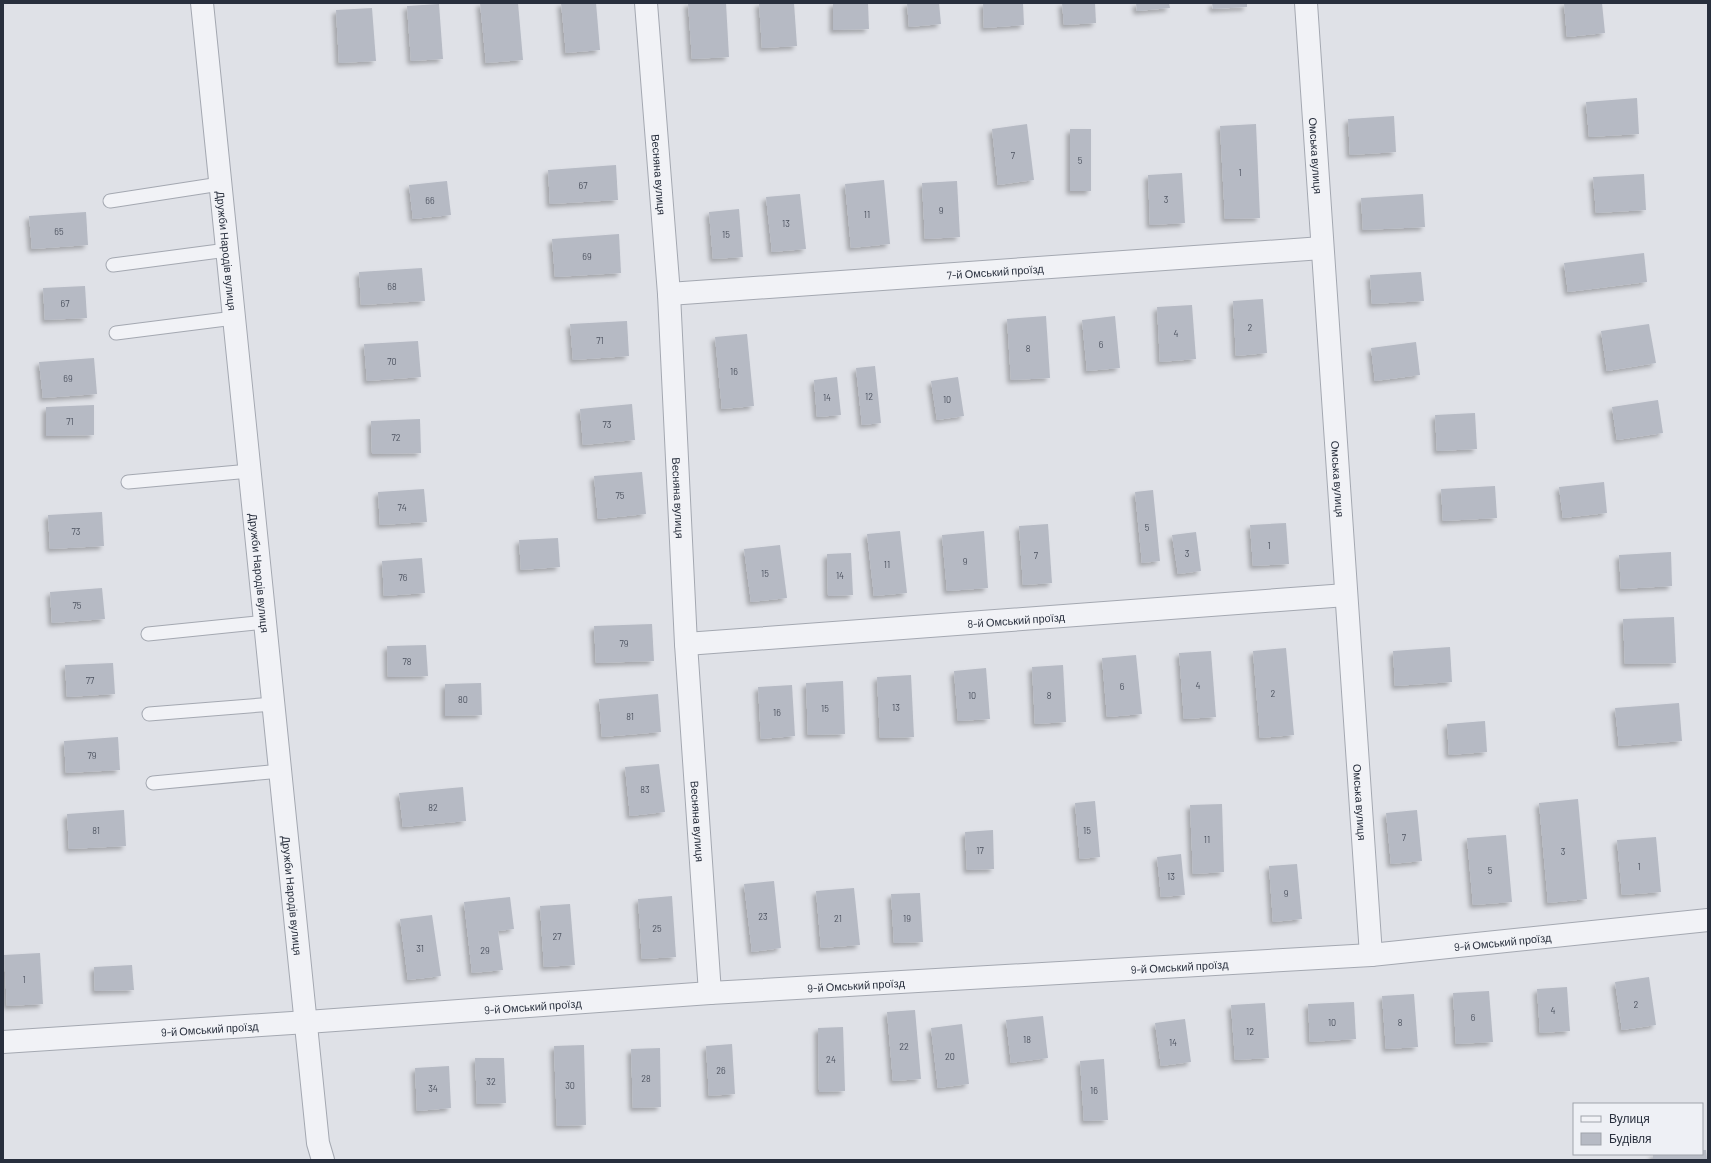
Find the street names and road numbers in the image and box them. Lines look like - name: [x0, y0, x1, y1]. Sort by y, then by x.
- street label: Омська вулиця: [1307, 117, 1326, 194]
- street label: Весняна вулиця: [650, 134, 669, 215]
- street label: Дружби Народів вулиця: [215, 190, 240, 311]
- street label: 7-й Омський проїзд: [946, 261, 1045, 281]
- street label: Омська вулиця: [1329, 440, 1348, 518]
- street label: Весняна вулиця: [670, 457, 687, 539]
- street label: Дружби Народів вулиця: [247, 513, 273, 633]
- street label: 8-й Омський проїзд: [967, 609, 1066, 630]
- street label: Омська вулиця: [1351, 764, 1370, 841]
- street label: Весняна вулиця: [689, 780, 707, 862]
- street label: Дружби Народів вулиця: [280, 835, 305, 956]
- street label: 9-й Омський проїзд: [1453, 930, 1552, 953]
- street label: 9-й Омський проїзд: [1130, 957, 1229, 975]
- street label: 9-й Омський проїзд: [807, 975, 906, 994]
- street label: 9-й Омський проїзд: [484, 996, 582, 1016]
- street label: 9-й Омський проїзд: [160, 1019, 259, 1038]

